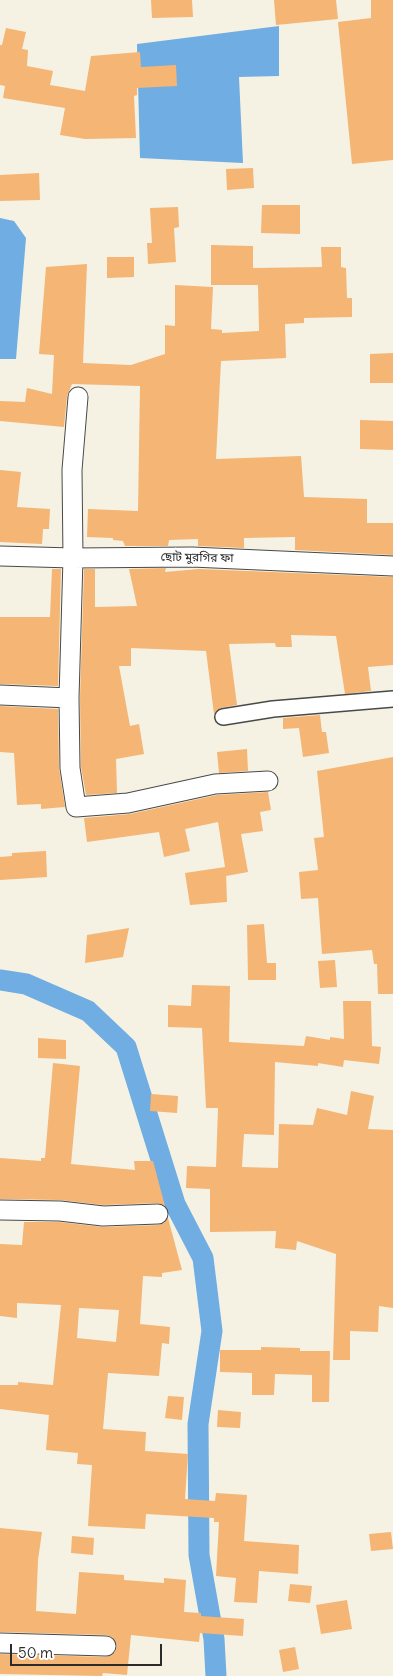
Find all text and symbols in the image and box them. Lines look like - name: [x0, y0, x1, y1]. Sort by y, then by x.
- street label: ছোট মুরগির ফা: [160, 550, 234, 566]
- scale bar: [12, 1634, 165, 1666]
- text: 50 m: [18, 1643, 53, 1662]

